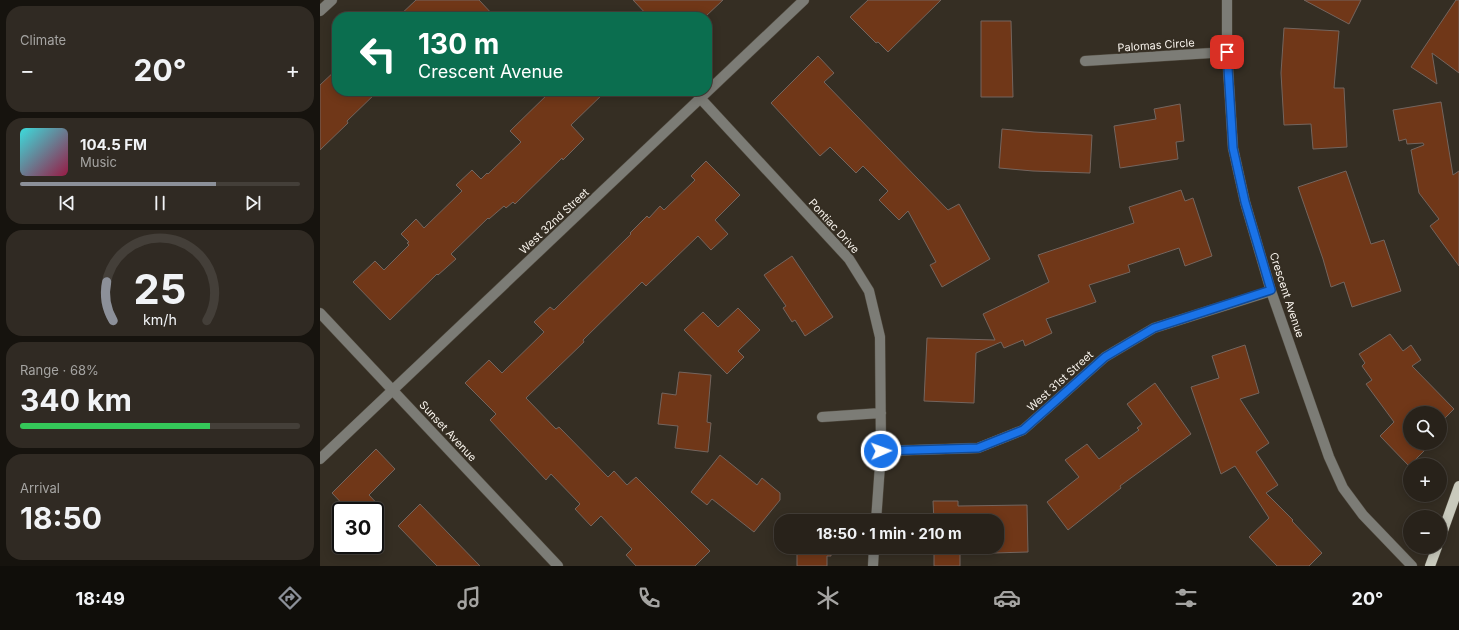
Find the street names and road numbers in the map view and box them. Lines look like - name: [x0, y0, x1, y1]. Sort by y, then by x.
- street label: Palomas Circle: [1117, 35, 1195, 55]
- street label: West 32nd Street: [516, 185, 592, 257]
- street label: Pontiac Drive: [806, 196, 862, 256]
- street label: Crescent Avenue: [1267, 251, 1307, 339]
- street label: West 31st Street: [1024, 347, 1096, 414]
- street label: Sunset Avenue: [416, 398, 480, 464]

